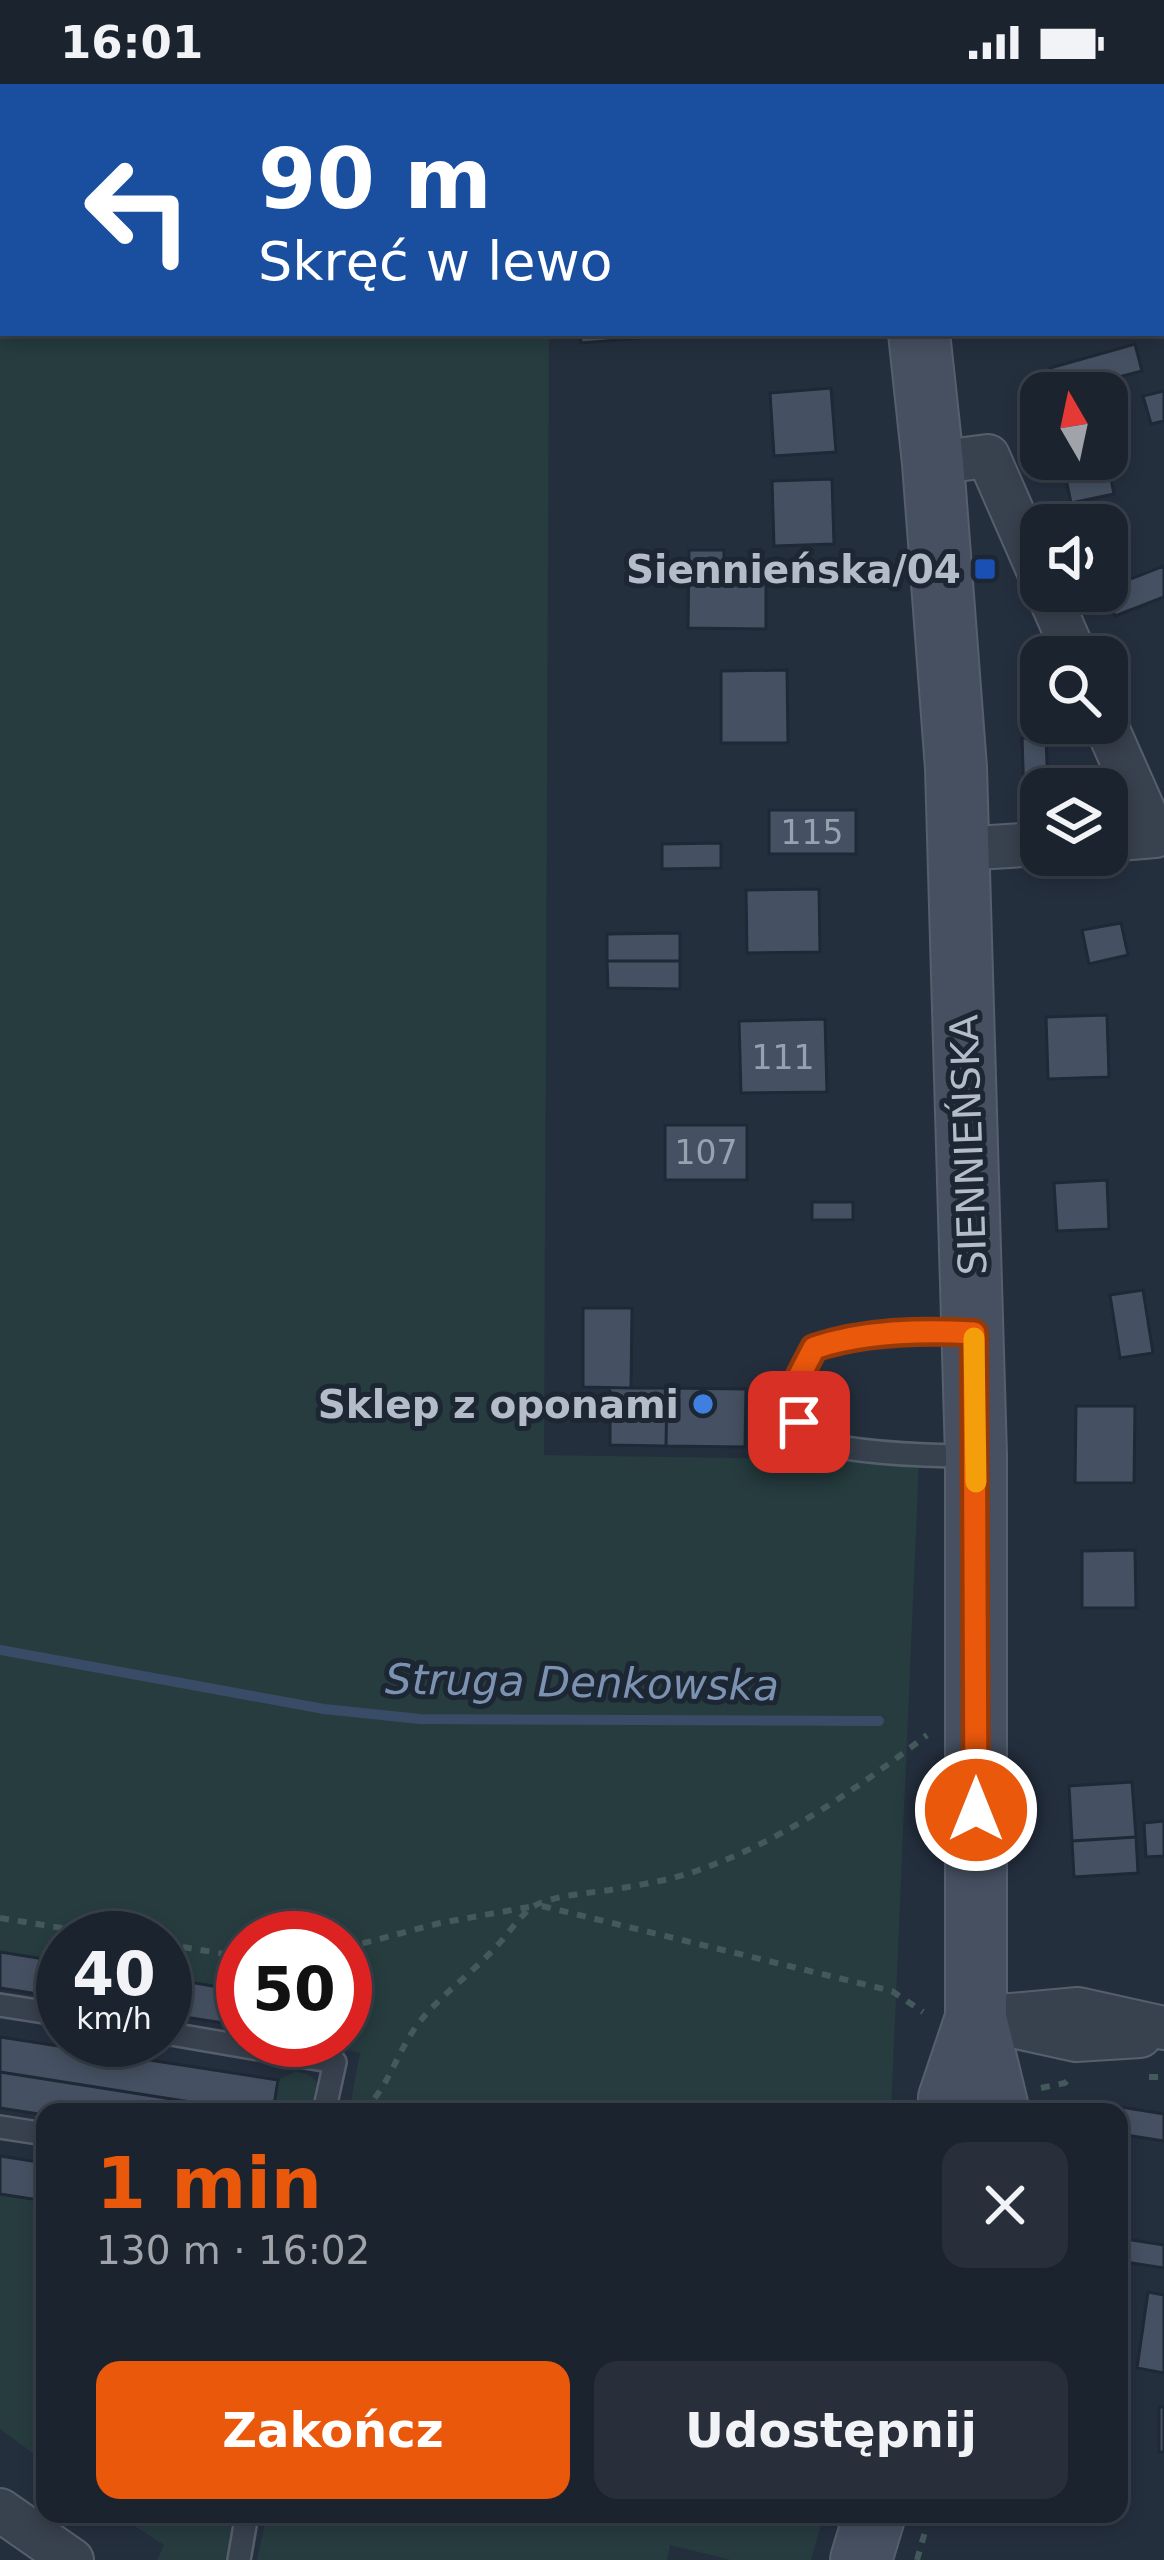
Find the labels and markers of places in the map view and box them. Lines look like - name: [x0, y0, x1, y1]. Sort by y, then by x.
- place label: Siennieńska/04: [626, 547, 961, 592]
- marker: Siennieńska/04: [972, 556, 998, 582]
- pin: [748, 1371, 850, 1473]
- place label: Sklep z oponami: [318, 1382, 679, 1427]
- marker: Sklep z oponami: [690, 1391, 716, 1417]

